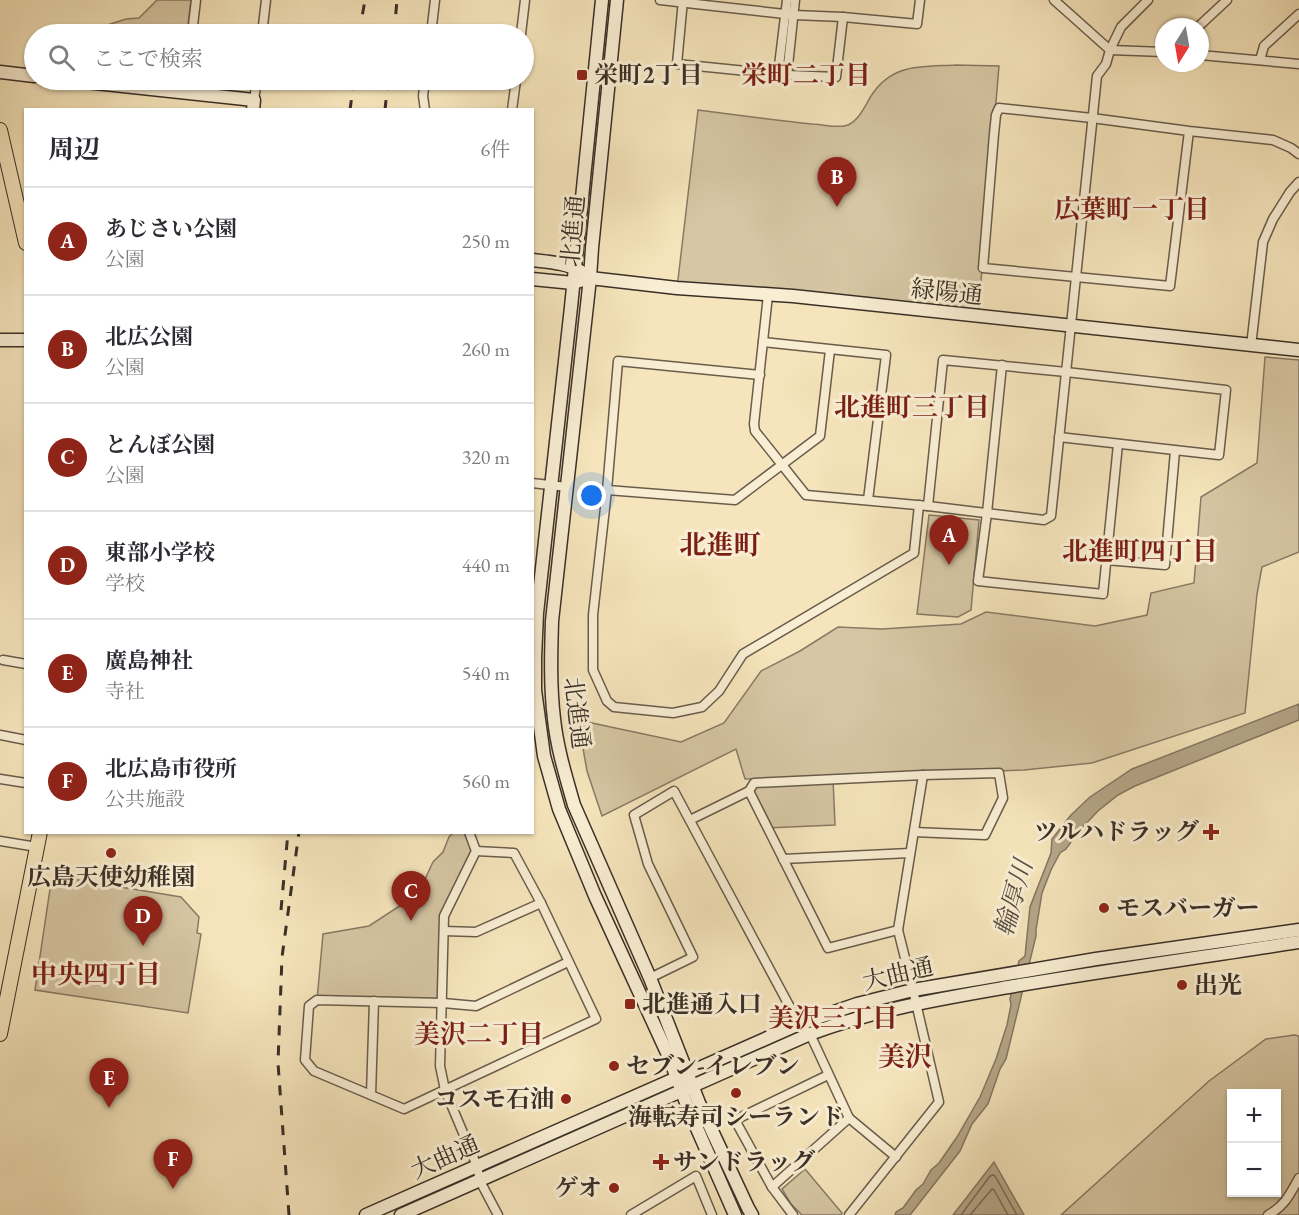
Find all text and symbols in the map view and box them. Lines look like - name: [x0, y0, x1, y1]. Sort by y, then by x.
- north arrow: [1155, 18, 1209, 72]
- search box: [24, 24, 534, 90]
- icon: search: [45, 41, 78, 74]
- text: ここで検索: [93, 44, 203, 73]
- district label: 栄町二丁目: [741, 58, 871, 92]
- place label: 栄町2丁目: [594, 59, 703, 90]
- marker: 栄町2丁目: [575, 68, 589, 82]
- text: 周辺: [48, 132, 100, 166]
- text: 6件: [480, 136, 510, 162]
- pin: B: [818, 158, 856, 207]
- district label: 広葉町一丁目: [1054, 192, 1210, 226]
- street label: 北進通: [554, 194, 591, 268]
- text: あじさい公園: [105, 214, 237, 243]
- text: A: [60, 228, 75, 254]
- text: 250 m: [462, 228, 510, 254]
- text: 公園: [105, 246, 145, 272]
- street label: 緑陽通: [910, 272, 984, 311]
- text: 北広公園: [105, 322, 193, 351]
- text: B: [61, 336, 74, 362]
- text: 260 m: [462, 336, 510, 362]
- text: 公園: [105, 354, 145, 380]
- district label: 北進町三丁目: [834, 390, 990, 424]
- text: とんぼ公園: [105, 430, 215, 459]
- text: C: [60, 444, 75, 470]
- text: 320 m: [462, 444, 510, 470]
- text: 公園: [105, 462, 145, 488]
- your location: [577, 481, 606, 510]
- pin: A: [930, 516, 968, 565]
- district label: 北進町: [680, 527, 761, 562]
- district label: 北進町四丁目: [1062, 534, 1218, 568]
- text: 東部小学校: [105, 538, 215, 567]
- text: D: [60, 552, 75, 578]
- text: 440 m: [462, 552, 510, 578]
- text: 学校: [105, 570, 145, 596]
- text: 廣島神社: [105, 646, 193, 675]
- text: E: [62, 660, 73, 686]
- text: 540 m: [462, 660, 510, 686]
- street label: 北進通: [558, 675, 597, 751]
- text: 寺社: [105, 678, 145, 704]
- text: 北広島市役所: [105, 754, 237, 783]
- text: F: [62, 768, 73, 794]
- text: 560 m: [462, 768, 510, 794]
- text: 公共施設: [105, 786, 185, 812]
- place label: ツルハドラッグ: [1034, 816, 1199, 847]
- marker: ツルハドラッグ: [1204, 825, 1218, 839]
- marker: 広島天使幼稚園: [104, 846, 118, 860]
- water label: 輪厚川: [986, 853, 1041, 940]
- place label: 広島天使幼稚園: [27, 861, 195, 892]
- pin: C: [392, 872, 430, 921]
- place label: モスバーガー: [1116, 892, 1260, 923]
- pin: D: [124, 896, 162, 946]
- marker: モスバーガー: [1097, 901, 1111, 915]
- street label: 大曲通: [859, 950, 936, 997]
- district label: 中央四丁目: [31, 957, 161, 991]
- place label: 出光: [1194, 969, 1242, 1000]
- marker: 出光: [1175, 978, 1189, 992]
- place label: 北進通入口: [642, 988, 762, 1019]
- marker: 北進通入口: [623, 997, 637, 1011]
- district label: 美沢三丁目: [768, 1001, 898, 1035]
- district label: 美沢二丁目: [414, 1017, 544, 1051]
- district label: 美沢: [878, 1039, 932, 1074]
- place label: セブン-イレブン: [626, 1050, 800, 1081]
- pin: E: [90, 1058, 128, 1108]
- marker: セブン-イレブン: [607, 1059, 621, 1073]
- place label: コスモ石油: [434, 1083, 554, 1114]
- marker: 海転寿司シーランド: [729, 1086, 743, 1100]
- map controls: [1227, 1089, 1281, 1197]
- button: +: [1227, 1089, 1281, 1143]
- marker: コスモ石油: [559, 1092, 573, 1106]
- place label: 海転寿司シーランド: [628, 1101, 844, 1132]
- street label: 大曲通: [406, 1128, 484, 1185]
- pin: F: [154, 1140, 192, 1189]
- button: −: [1227, 1143, 1281, 1197]
- place label: サンドラッグ: [673, 1146, 815, 1177]
- marker: サンドラッグ: [654, 1155, 668, 1169]
- place label: ゲオ: [554, 1172, 602, 1203]
- marker: ゲオ: [607, 1181, 621, 1195]

